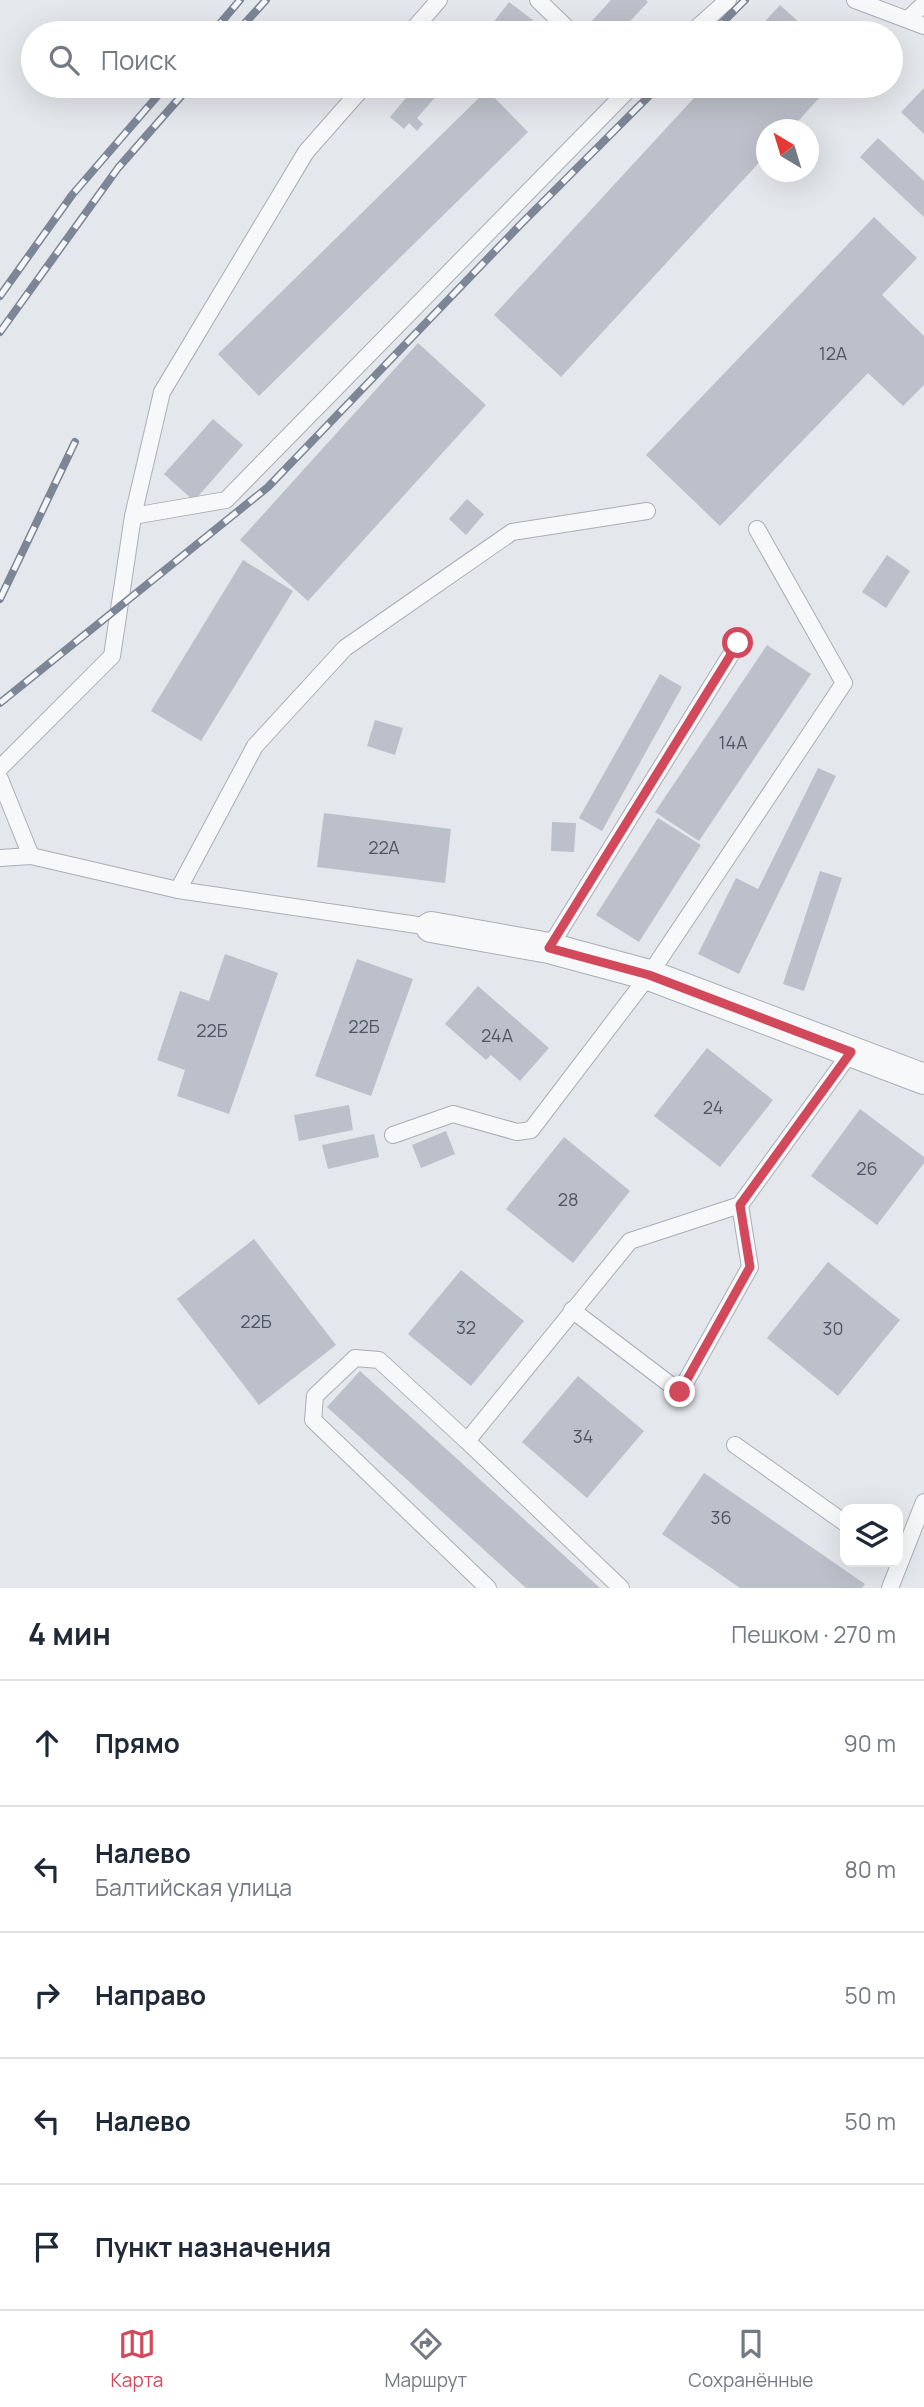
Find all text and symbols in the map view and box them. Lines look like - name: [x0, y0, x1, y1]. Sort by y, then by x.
- search box: [21, 21, 903, 98]
- icon: search: [45, 41, 83, 79]
- text: Поиск: [101, 42, 176, 78]
- north arrow: [756, 119, 819, 182]
- house number: 12А: [819, 341, 848, 365]
- route start: [722, 627, 753, 658]
- house number: 14А: [718, 730, 748, 754]
- house number: 22А: [368, 835, 400, 859]
- house number: 22Б: [348, 1014, 380, 1038]
- house number: 22Б: [196, 1018, 228, 1042]
- house number: 24А: [481, 1023, 514, 1047]
- house number: 24: [703, 1095, 723, 1119]
- house number: 26: [856, 1156, 878, 1180]
- house number: 28: [558, 1187, 578, 1211]
- house number: 22Б: [240, 1309, 272, 1333]
- house number: 32: [456, 1315, 476, 1339]
- house number: 30: [823, 1316, 843, 1340]
- route end: [664, 1376, 695, 1407]
- house number: 34: [573, 1424, 593, 1448]
- map controls: [840, 1504, 903, 1567]
- button: layers: [840, 1504, 903, 1567]
- house number: 36: [710, 1505, 732, 1529]
- text: 4 мин: [28, 1613, 111, 1654]
- text: Пешком · 270 m: [731, 1618, 896, 1650]
- icon: ahead: [28, 1724, 66, 1762]
- text: Прямо: [95, 1725, 180, 1761]
- text: 90 m: [844, 1727, 896, 1759]
- text: Налево: [95, 1835, 191, 1871]
- icon: left: [28, 1850, 66, 1888]
- text: 80 m: [845, 1853, 896, 1885]
- text: Балтийская улица: [95, 1871, 292, 1903]
- icon: right: [28, 1976, 66, 2014]
- text: Направо: [95, 1977, 206, 2013]
- text: 50 m: [845, 1979, 896, 2011]
- icon: left: [28, 2102, 66, 2140]
- text: Налево: [95, 2103, 191, 2139]
- text: 50 m: [845, 2105, 896, 2137]
- icon: arrive: [28, 2228, 66, 2266]
- text: Пункт назначения: [95, 2229, 331, 2265]
- tab: Карта: [111, 2325, 163, 2393]
- tab: Маршрут: [385, 2325, 467, 2393]
- tab: Сохранённые: [688, 2325, 813, 2393]

